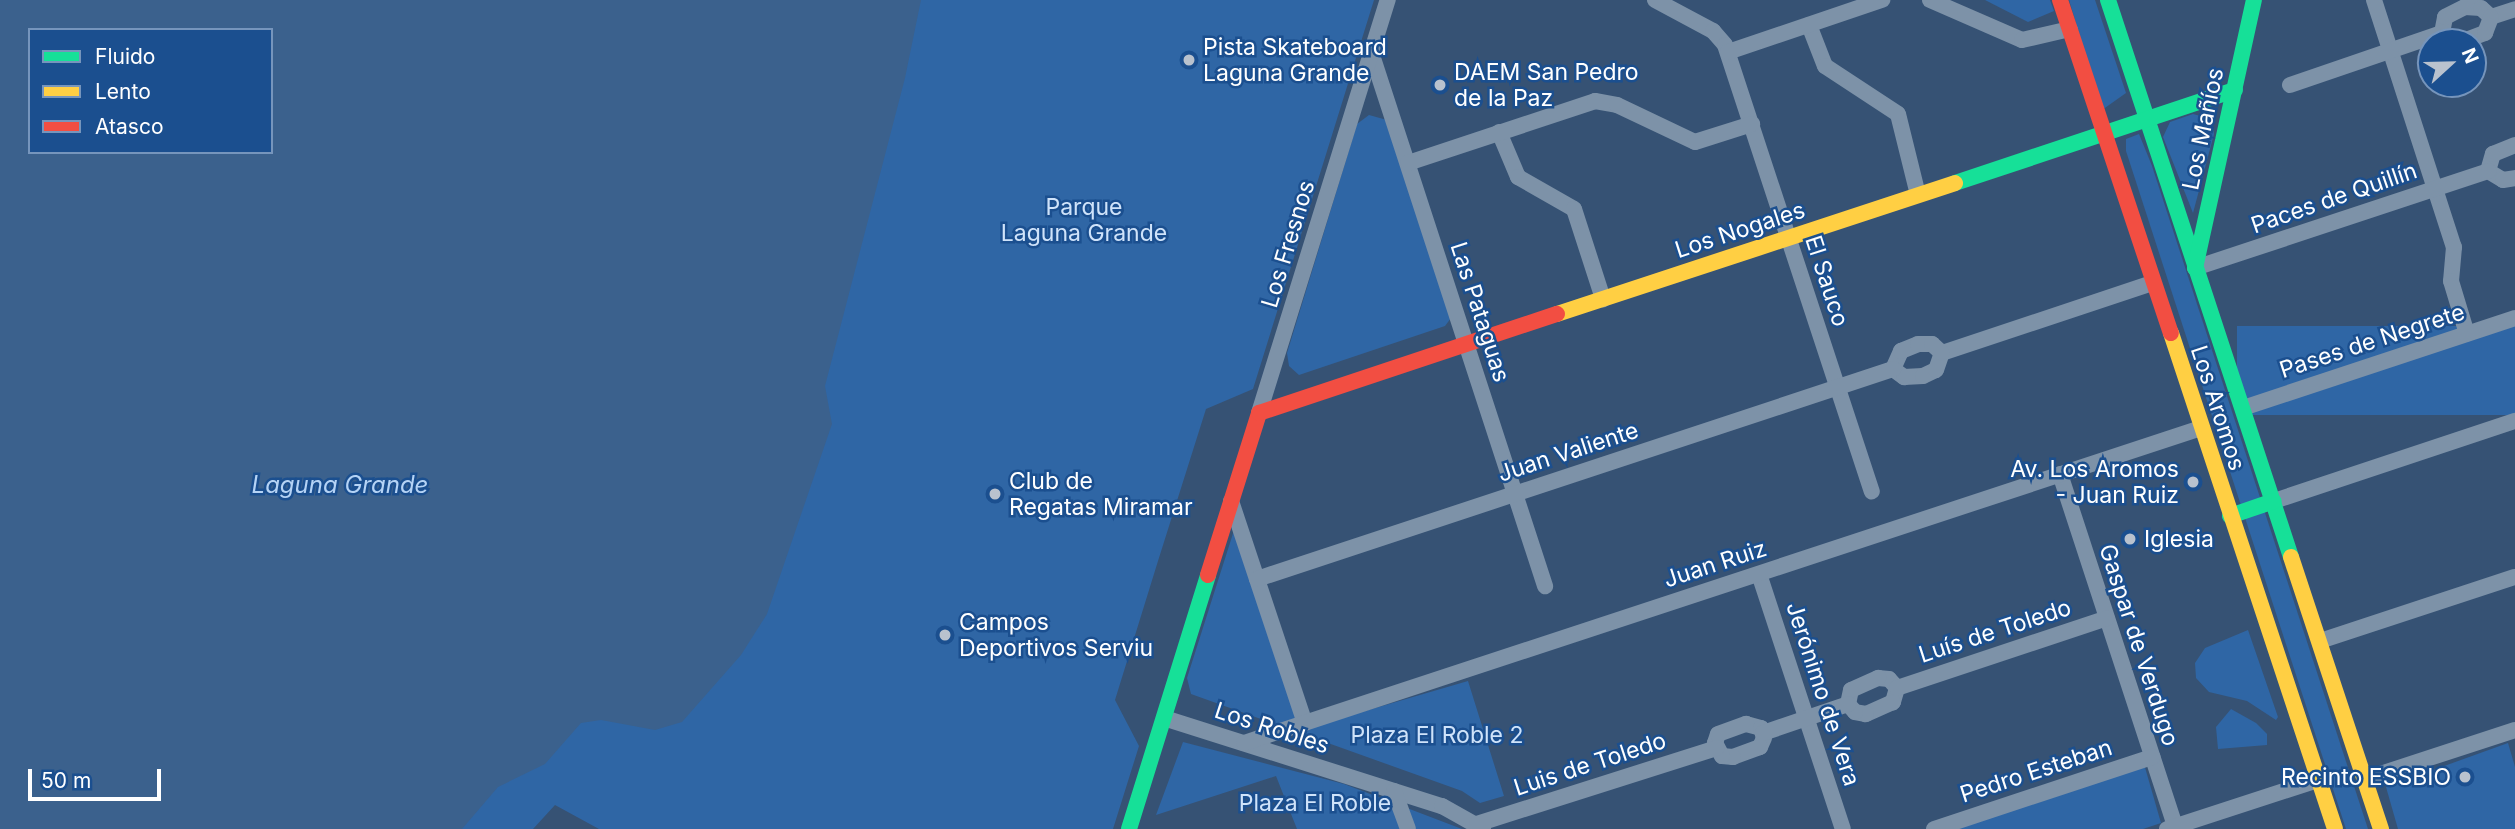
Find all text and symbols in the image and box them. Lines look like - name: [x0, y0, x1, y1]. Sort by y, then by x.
- legend: [28, 28, 273, 154]
- north arrow: [2417, 28, 2487, 98]
- place label: Pista Skateboard Laguna Grande: [1203, 33, 1387, 87]
- text: Fluido: [95, 44, 155, 69]
- text: N: [2457, 45, 2483, 67]
- marker: Pista Skateboard Laguna Grande: [1181, 52, 1197, 68]
- place label: DAEM San Pedro de la Paz: [1454, 58, 1639, 112]
- street label: Los Mañíos: [2177, 65, 2229, 193]
- marker: DAEM San Pedro de la Paz: [1432, 77, 1448, 93]
- text: Lento: [95, 79, 151, 104]
- text: Atasco: [95, 114, 164, 139]
- street label: Paces de Quillín: [2247, 157, 2421, 239]
- street label: Los Fresnos: [1256, 177, 1320, 311]
- park label: Parque Laguna Grande: [1001, 193, 1167, 247]
- street label: Los Nogales: [1672, 196, 1808, 264]
- street label: El Sauco: [1799, 232, 1855, 330]
- street label: Las Pataguas: [1444, 239, 1516, 385]
- street label: Pases de Negrete: [2276, 298, 2468, 384]
- street label: Los Aromos: [2185, 342, 2251, 474]
- street label: Juan Valiente: [1494, 416, 1642, 488]
- place label: Av. Los Aromos - Juan Ruiz: [2010, 455, 2179, 509]
- place label: Club de Regatas Miramar: [1009, 467, 1193, 521]
- water label: Laguna Grande: [252, 471, 428, 499]
- marker: Av. Los Aromos - Juan Ruiz: [2185, 474, 2201, 490]
- marker: Club de Regatas Miramar: [987, 486, 1003, 502]
- place label: Iglesia: [2144, 525, 2214, 553]
- marker: Iglesia: [2122, 531, 2138, 547]
- street label: Juan Ruiz: [1660, 534, 1770, 594]
- street label: Gaspar de Verdugo: [2093, 541, 2185, 749]
- street label: Luís de Toledo: [1915, 593, 2075, 669]
- street label: Jerónimo de Vera: [1780, 599, 1866, 789]
- place label: Campos Deportivos Serviu: [959, 608, 1153, 662]
- marker: Campos Deportivos Serviu: [937, 627, 953, 643]
- street label: Los Robles: [1211, 697, 1333, 759]
- park label: Plaza El Roble 2: [1351, 721, 1523, 749]
- street label: Luis de Toledo: [1510, 726, 1670, 802]
- street label: Pedro Esteban: [1957, 733, 2115, 809]
- scale bar: [32, 756, 164, 800]
- place label: Recinto ESSBIO: [2281, 763, 2451, 791]
- text: 50 m: [41, 768, 91, 793]
- marker: Recinto ESSBIO: [2457, 769, 2473, 785]
- park label: Plaza El Roble: [1239, 789, 1391, 817]

